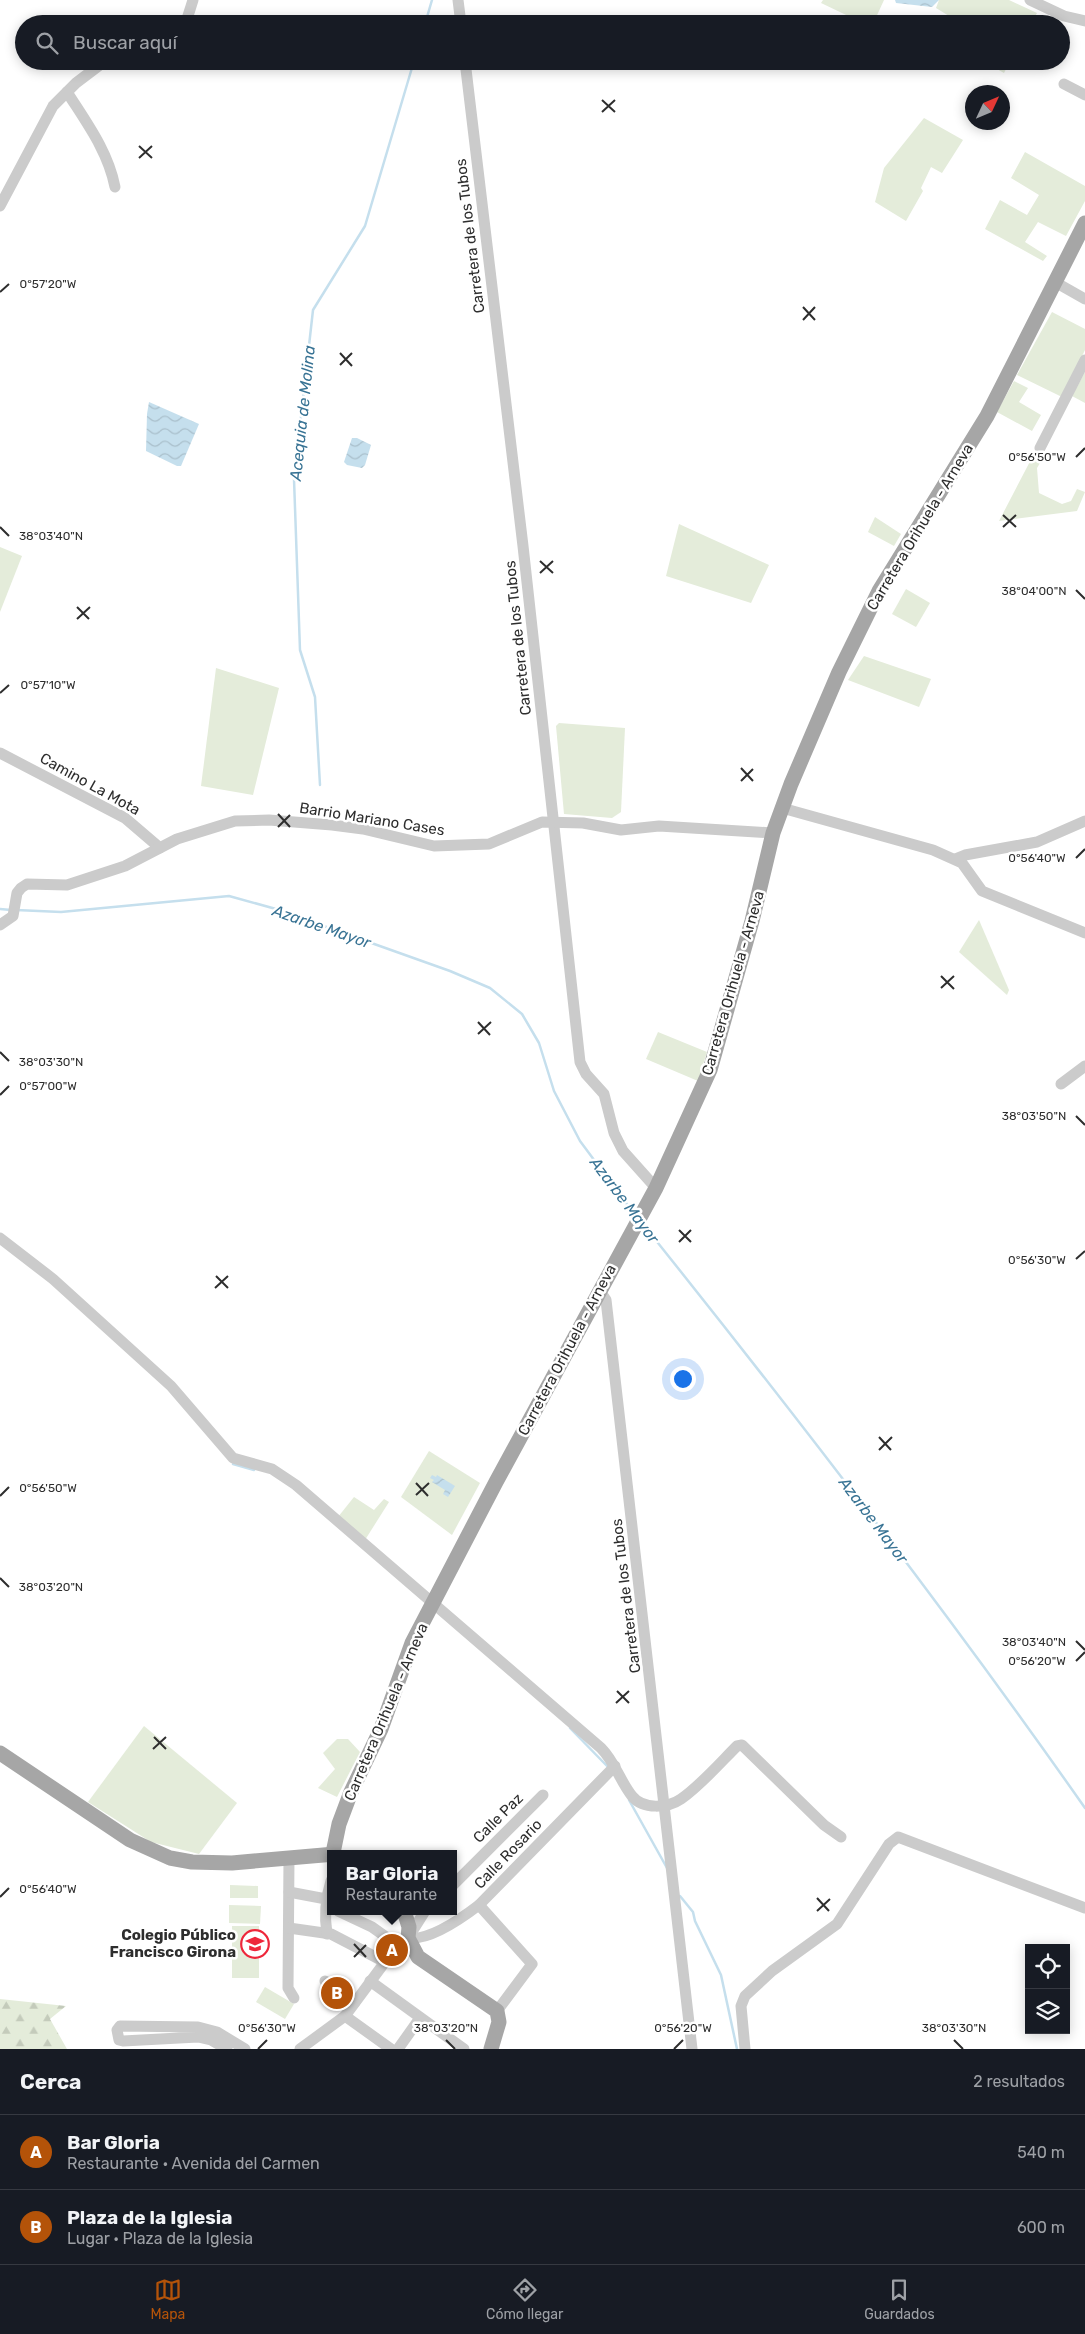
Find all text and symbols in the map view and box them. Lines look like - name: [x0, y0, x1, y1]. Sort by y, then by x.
- search box: [15, 15, 1070, 70]
- icon: search: [33, 29, 61, 57]
- text: Buscar aquí: [73, 31, 177, 54]
- north arrow: [965, 85, 1010, 130]
- street label: Carretera de los Tubos: [452, 157, 488, 314]
- text: 0°57'20"W: [20, 277, 77, 291]
- water label: Acequia de Molina: [286, 344, 319, 483]
- street label: Carretera Orihuela - Arneva: [863, 440, 977, 614]
- text: 0°56'50"W: [1008, 450, 1066, 464]
- text: 38°03'40"N: [19, 529, 83, 543]
- street label: Carretera de los Tubos: [501, 559, 535, 716]
- text: 38°04'00"N: [1002, 584, 1066, 598]
- text: 0°57'10"W: [20, 678, 76, 692]
- street label: Camino La Mota: [37, 749, 143, 819]
- street label: Barrio Mariano Cases: [298, 799, 446, 839]
- text: 0°56'40"W: [1008, 851, 1066, 865]
- street label: Carretera Orihuela - Arneva: [698, 889, 768, 1077]
- water label: Azarbe Mayor: [269, 900, 374, 952]
- text: 38°03'30"N: [19, 1055, 83, 1069]
- text: 0°57'00"W: [19, 1079, 77, 1093]
- text: 38°03'50"N: [1002, 1109, 1066, 1123]
- water label: Azarbe Mayor: [585, 1153, 664, 1248]
- text: 0°56'30"W: [1008, 1253, 1066, 1267]
- street label: Carretera Orihuela - Arneva: [514, 1261, 620, 1439]
- your location: [670, 1366, 696, 1392]
- water label: Azarbe Mayor: [834, 1473, 913, 1568]
- text: 0°56'50"W: [19, 1481, 77, 1495]
- street label: Carretera de los Tubos: [608, 1517, 644, 1674]
- text: 38°03'20"N: [19, 1580, 83, 1594]
- street label: Carretera Orihuela - Arneva: [340, 1621, 432, 1803]
- text: 38°03'40"N: [1002, 1635, 1066, 1649]
- text: 0°56'20"W: [1008, 1654, 1066, 1668]
- street label: Calle Paz: [469, 1789, 527, 1847]
- street label: Calle Rosario: [470, 1815, 546, 1893]
- popup: [327, 1850, 457, 1915]
- text: Bar Gloria: [346, 1862, 438, 1885]
- text: 0°56'40"W: [19, 1882, 77, 1896]
- text: Restaurante: [346, 1885, 437, 1904]
- place label: Colegio Público Francisco Girona: [110, 1926, 236, 1961]
- school or university icon: Colegio Público Francisco Girona: [240, 1929, 270, 1959]
- pin: A: [376, 1931, 408, 1969]
- map controls: [1025, 1944, 1070, 2034]
- button: locate: [1025, 1944, 1070, 1989]
- pin: B: [321, 1974, 353, 2012]
- button: layers: [1025, 1989, 1070, 2034]
- text: 0°56'30"W: [238, 2021, 296, 2035]
- text: 38°03'20"N: [414, 2021, 478, 2035]
- text: 0°56'20"W: [654, 2021, 712, 2035]
- text: 38°03'30"N: [922, 2021, 986, 2035]
- text: Cerca: [20, 2069, 81, 2094]
- text: 2 resultados: [973, 2072, 1065, 2091]
- text: Bar Gloria: [67, 2131, 160, 2154]
- text: A: [30, 2143, 42, 2162]
- text: 540 m: [1017, 2143, 1065, 2162]
- text: Restaurante · Avenida del Carmen: [67, 2154, 320, 2173]
- text: Plaza de la Iglesia: [67, 2206, 232, 2229]
- text: B: [30, 2218, 42, 2237]
- text: 600 m: [1017, 2218, 1065, 2237]
- text: Lugar · Plaza de la Iglesia: [67, 2229, 253, 2248]
- tab: Mapa: [150, 2276, 185, 2323]
- tab: Cómo llegar: [486, 2276, 563, 2323]
- tab: Guardados: [864, 2276, 935, 2323]

